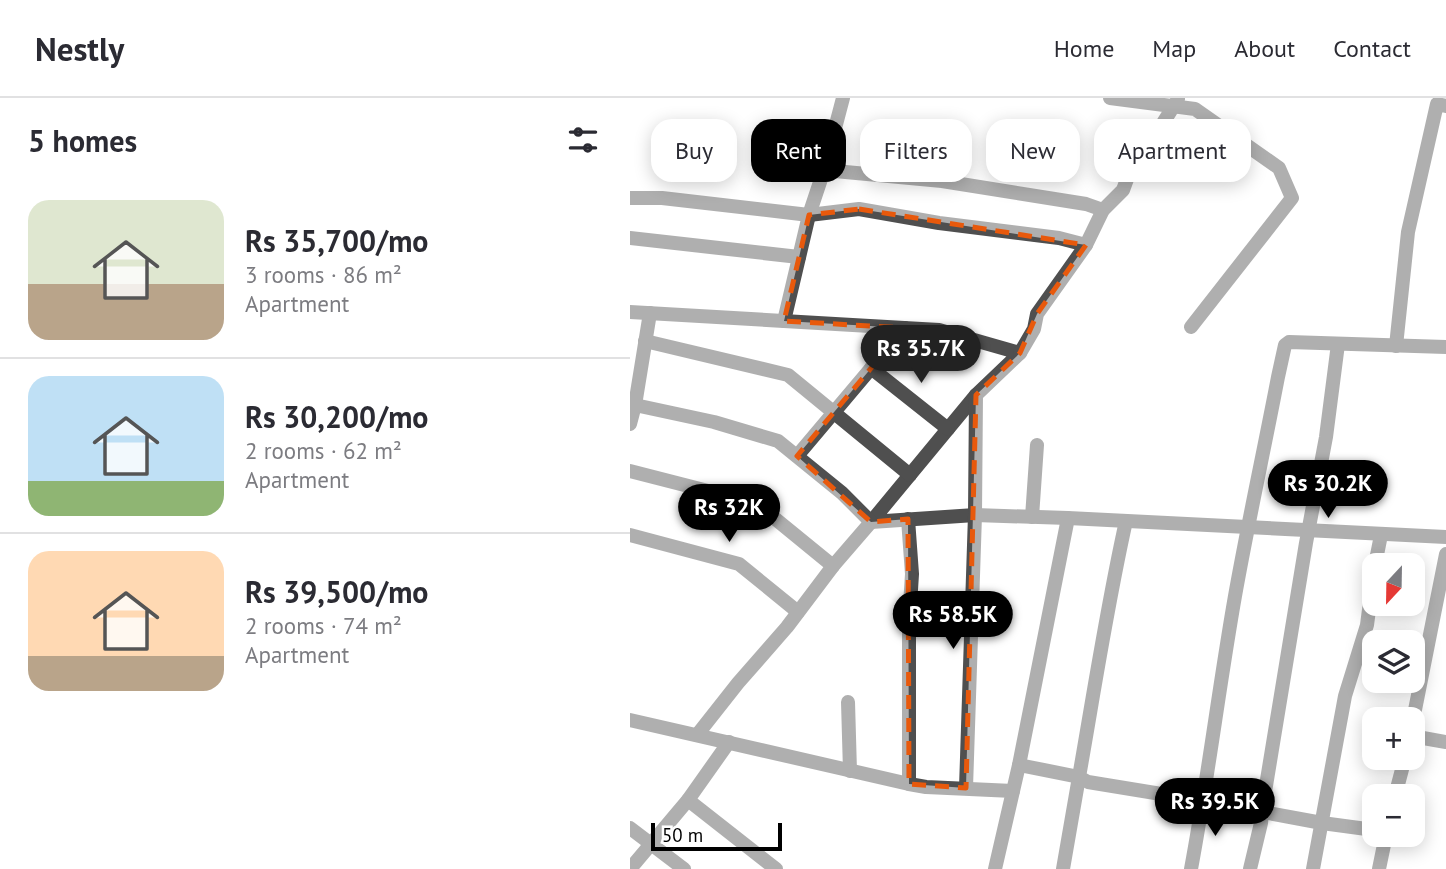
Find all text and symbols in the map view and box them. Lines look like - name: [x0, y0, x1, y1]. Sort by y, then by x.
- text: Nestly: [35, 27, 124, 70]
- text: Home: [1054, 33, 1114, 64]
- text: Map: [1152, 33, 1196, 64]
- text: About: [1234, 33, 1295, 64]
- text: Contact: [1333, 33, 1411, 64]
- chip: Buy: [651, 119, 737, 182]
- chip: Rent: [751, 119, 846, 182]
- chip: Filters: [860, 119, 972, 182]
- chip: New: [986, 119, 1080, 182]
- chip: Apartment: [1094, 119, 1251, 182]
- text: 5 homes: [28, 121, 137, 160]
- icon: filters: [564, 121, 602, 159]
- text: Rs 35,700/mo: [245, 221, 428, 260]
- icon: home: [84, 228, 168, 312]
- text: 3 rooms · 86 m²: [245, 260, 402, 289]
- text: Apartment: [245, 289, 349, 318]
- pin: Rs 35.7K: [849, 326, 993, 385]
- text: Rs 35.7K: [877, 333, 965, 362]
- text: Rs 30,200/mo: [245, 397, 428, 436]
- icon: home: [84, 404, 168, 488]
- text: 2 rooms · 62 m²: [245, 436, 402, 465]
- pin: Rs 30.2K: [1256, 460, 1400, 520]
- text: Apartment: [245, 465, 349, 494]
- text: Rs 30.2K: [1284, 468, 1372, 497]
- pin: Rs 32K: [672, 484, 786, 544]
- text: Rs 32K: [694, 492, 764, 521]
- north arrow: [1362, 553, 1424, 616]
- map controls: [1362, 553, 1425, 847]
- text: Rs 39,500/mo: [245, 572, 428, 611]
- icon: home: [84, 579, 168, 663]
- pin: Rs 58.5K: [881, 592, 1025, 651]
- text: Rs 58.5K: [909, 599, 997, 628]
- text: 2 rooms · 74 m²: [245, 611, 402, 640]
- button: layers: [1362, 630, 1425, 693]
- text: Apartment: [245, 640, 349, 669]
- button: +: [1362, 707, 1425, 770]
- pin: Rs 39.5K: [1143, 778, 1287, 838]
- button: −: [1362, 784, 1425, 847]
- text: Rs 39.5K: [1171, 786, 1259, 815]
- scale bar: [651, 820, 782, 852]
- text: 50 m: [662, 823, 703, 847]

